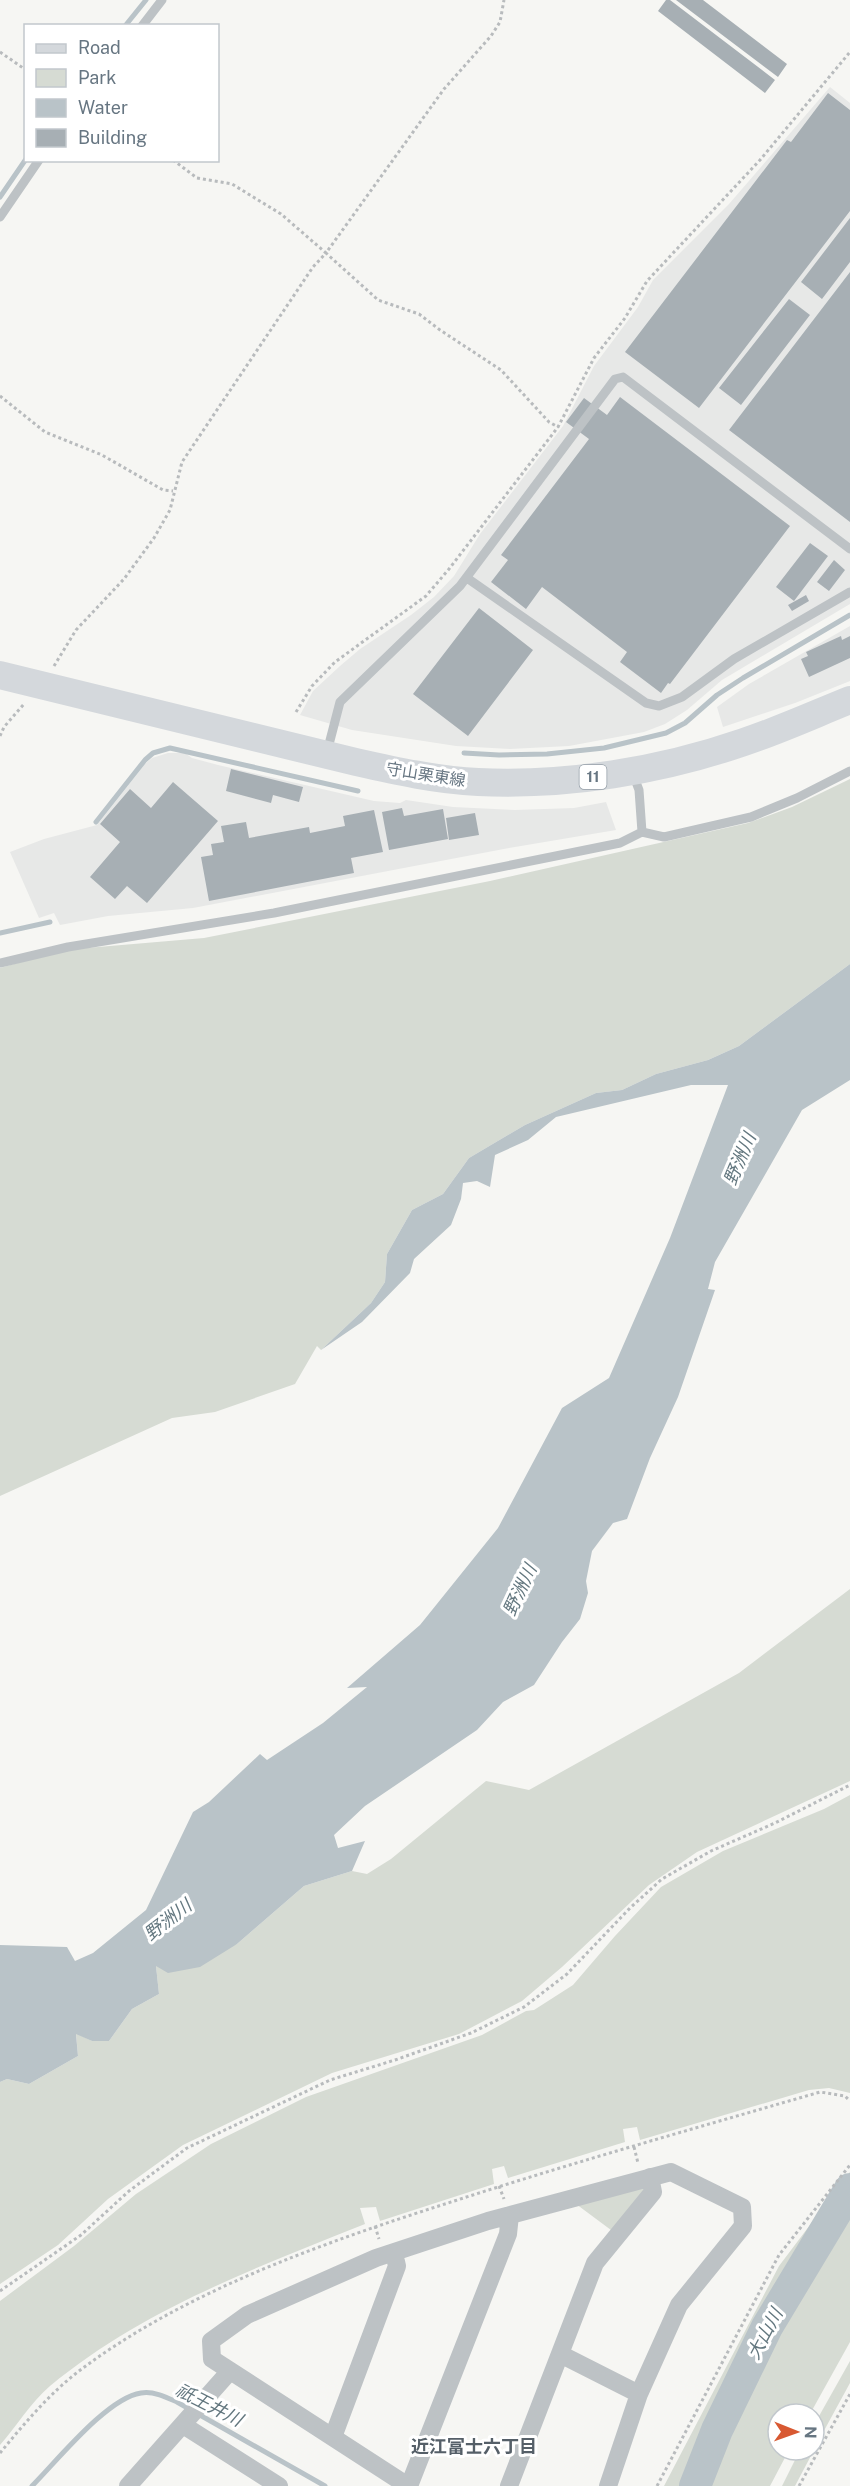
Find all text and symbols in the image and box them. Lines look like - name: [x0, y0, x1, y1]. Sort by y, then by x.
- legend: [24, 24, 219, 162]
- text: Road: [78, 37, 121, 58]
- text: Park: [78, 67, 116, 88]
- text: Water: [78, 97, 128, 118]
- text: Building: [78, 127, 147, 148]
- street label: 守山栗東線: [385, 759, 467, 790]
- road number: 11: [580, 765, 606, 789]
- water label: 野洲川: [719, 1128, 761, 1188]
- water label: 野洲川: [499, 1559, 541, 1619]
- water label: 野洲川: [140, 1893, 197, 1945]
- water label: 大山川: [743, 2303, 787, 2363]
- water label: 祇王井川: [172, 2379, 248, 2431]
- north arrow: [766, 2402, 826, 2462]
- text: N: [801, 2426, 820, 2439]
- district label: 近江富士六丁目: [411, 2436, 537, 2457]

